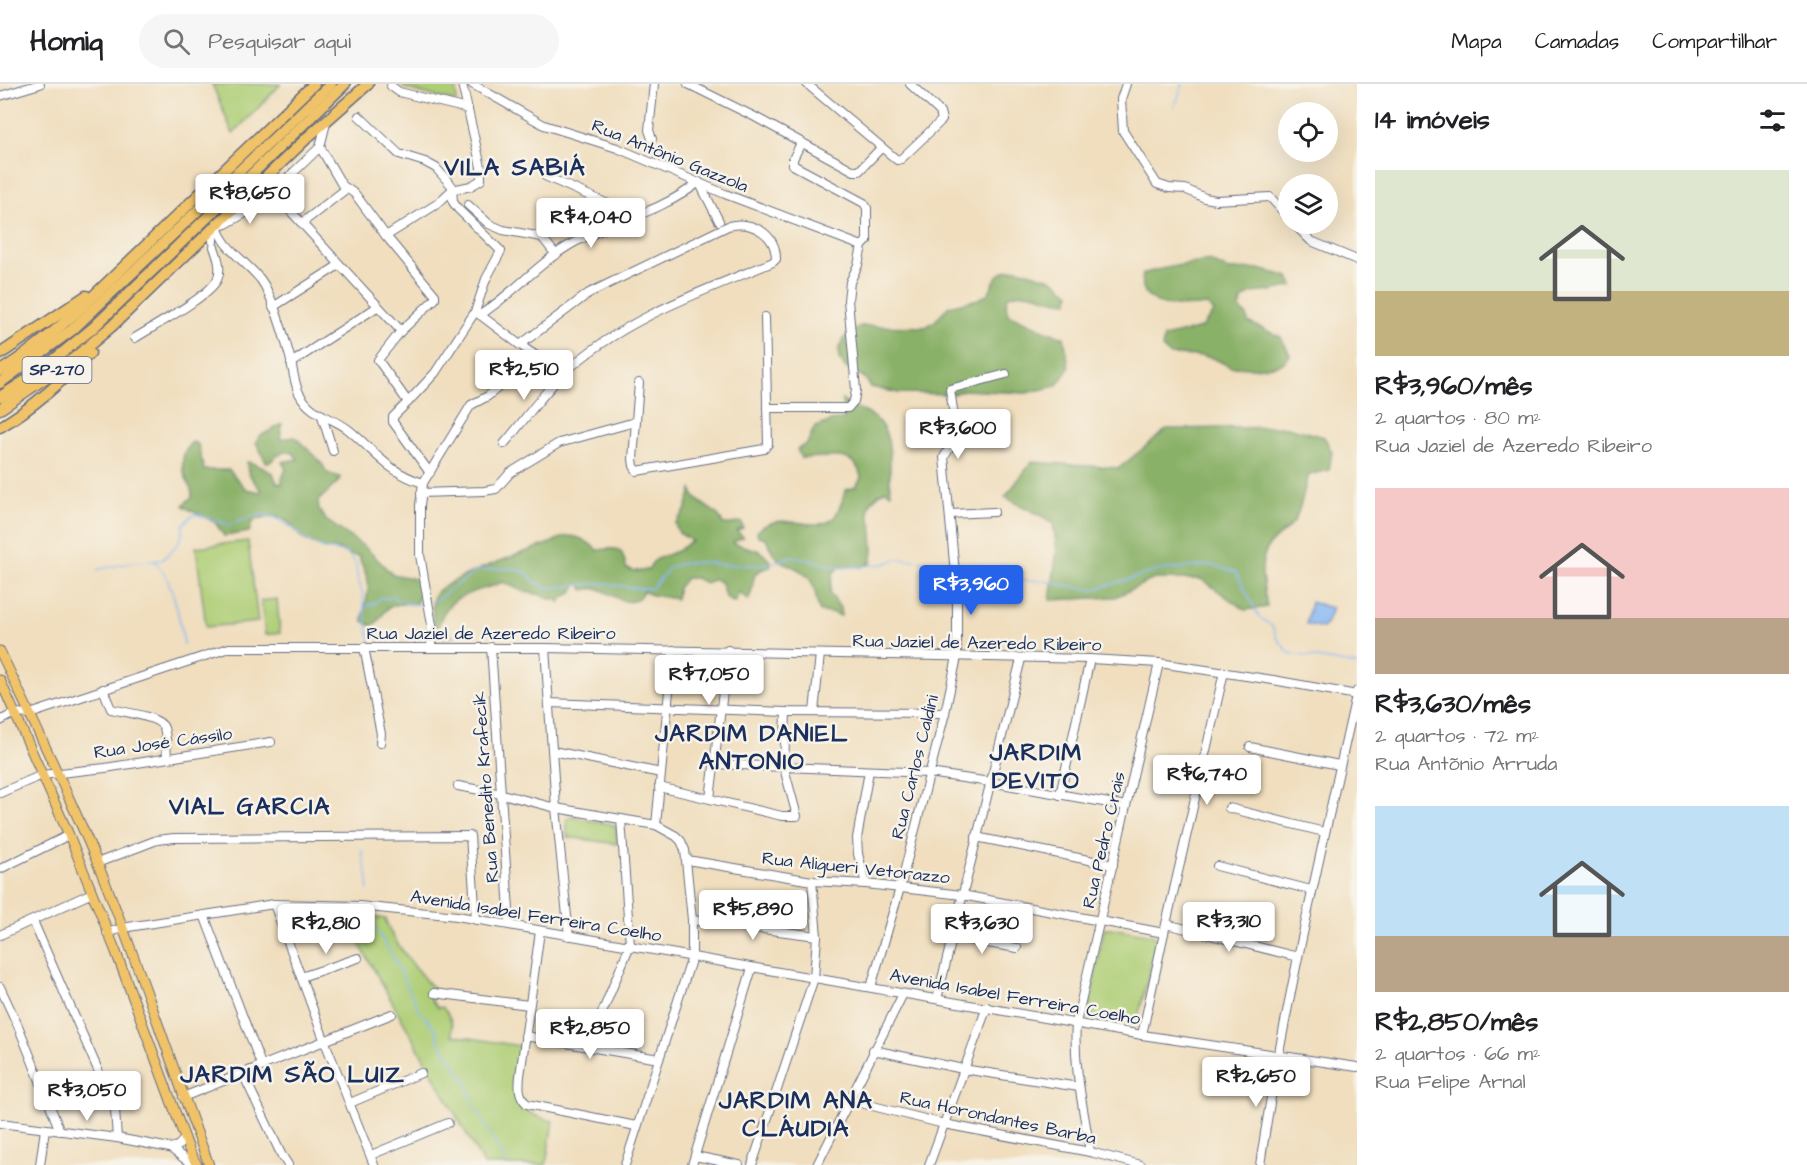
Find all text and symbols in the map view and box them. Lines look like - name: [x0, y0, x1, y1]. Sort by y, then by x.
- search box: [139, 14, 559, 68]
- text: Homiq: [30, 22, 103, 61]
- icon: search: [160, 25, 193, 58]
- text: Pesquisar aqui: [208, 26, 351, 57]
- text: Mapa: [1451, 27, 1502, 56]
- text: Camadas: [1535, 27, 1619, 56]
- text: Compartilhar: [1652, 27, 1777, 56]
- map controls: [1278, 102, 1338, 234]
- button: locate: [1278, 102, 1338, 162]
- text: 14 imóveis: [1375, 102, 1490, 138]
- icon: filters: [1756, 104, 1789, 137]
- street label: Rua Antônio Gazzola: [588, 113, 752, 199]
- district label: VILA SABIÁ: [443, 151, 586, 185]
- pin: R$8,650: [195, 174, 305, 225]
- button: layers: [1278, 174, 1338, 234]
- text: R$8,650: [209, 179, 291, 207]
- pin: R$4,040: [536, 198, 646, 249]
- text: R$4,040: [550, 203, 632, 231]
- icon: home: [1528, 209, 1636, 317]
- pin: R$2,510: [469, 350, 579, 401]
- text: R$2,510: [489, 355, 559, 383]
- road number: SP-270: [22, 357, 92, 383]
- text: R$3,960/mês: [1375, 368, 1533, 404]
- text: 2 quartos · 80 m²: [1375, 404, 1541, 432]
- pin: R$3,600: [903, 409, 1013, 460]
- text: R$3,600: [920, 414, 996, 442]
- text: Rua Jaziel de Azeredo Ribeiro: [1375, 432, 1652, 460]
- icon: home: [1528, 527, 1636, 635]
- pin: R$3,960: [916, 565, 1026, 616]
- text: R$3,960: [933, 570, 1009, 598]
- street label: Rua Jaziel de Azeredo Ribeiro: [366, 621, 616, 646]
- street label: Rua Jaziel de Azeredo Ribeiro: [852, 628, 1102, 658]
- pin: R$7,050: [654, 655, 764, 706]
- text: R$7,050: [669, 660, 749, 688]
- text: R$3,630/mês: [1375, 686, 1531, 722]
- street label: Rua Benedito Krafecik: [467, 690, 505, 884]
- street label: Rua Carlos Caldini: [885, 692, 945, 842]
- district label: JARDIM DANIEL ANTONIO: [654, 717, 849, 779]
- street label: Rua José Cássilo: [92, 721, 234, 765]
- text: 2 quartos · 72 m²: [1375, 722, 1539, 750]
- district label: JARDIM DEVITO: [988, 736, 1083, 798]
- text: Rua Antõnio Arruda: [1375, 750, 1558, 778]
- pin: R$6,740: [1152, 755, 1262, 806]
- text: R$6,740: [1167, 760, 1247, 788]
- street label: Rua Pedro Crais: [1076, 769, 1132, 911]
- district label: VIAL GARCIA: [168, 790, 331, 824]
- icon: home: [1528, 845, 1636, 953]
- street label: Rua Aligueri Vetorazzo: [761, 846, 951, 891]
- street label: Avenida Isabel Ferreira Coelho: [409, 884, 663, 948]
- pin: R$5,890: [698, 890, 808, 941]
- text: R$5,890: [713, 895, 793, 923]
- pin: R$3,310: [1174, 902, 1284, 953]
- pin: R$2,810: [271, 904, 381, 955]
- pin: R$3,630: [927, 904, 1037, 955]
- text: R$3,310: [1197, 907, 1261, 935]
- text: R$2,810: [292, 909, 360, 937]
- text: R$3,630: [945, 909, 1019, 937]
- street label: Avenida Isabel Ferreira Coelho: [888, 963, 1142, 1031]
- text: R$2,850/mês: [1375, 1004, 1538, 1040]
- pin: R$2,850: [535, 1009, 645, 1060]
- text: R$2,850: [550, 1014, 630, 1042]
- text: 2 quartos · 66 m²: [1375, 1040, 1540, 1068]
- pin: R$2,650: [1201, 1057, 1311, 1108]
- district label: JARDIM SÃO LUIZ: [179, 1058, 406, 1092]
- text: R$2,650: [1216, 1062, 1296, 1090]
- text: Rua Felipe Arnal: [1375, 1068, 1526, 1096]
- pin: R$3,050: [32, 1071, 142, 1122]
- text: R$3,050: [48, 1076, 126, 1104]
- district label: JARDIM ANA CLÁUDIA: [718, 1084, 873, 1146]
- street label: Rua Horondantes Barba: [897, 1085, 1099, 1151]

